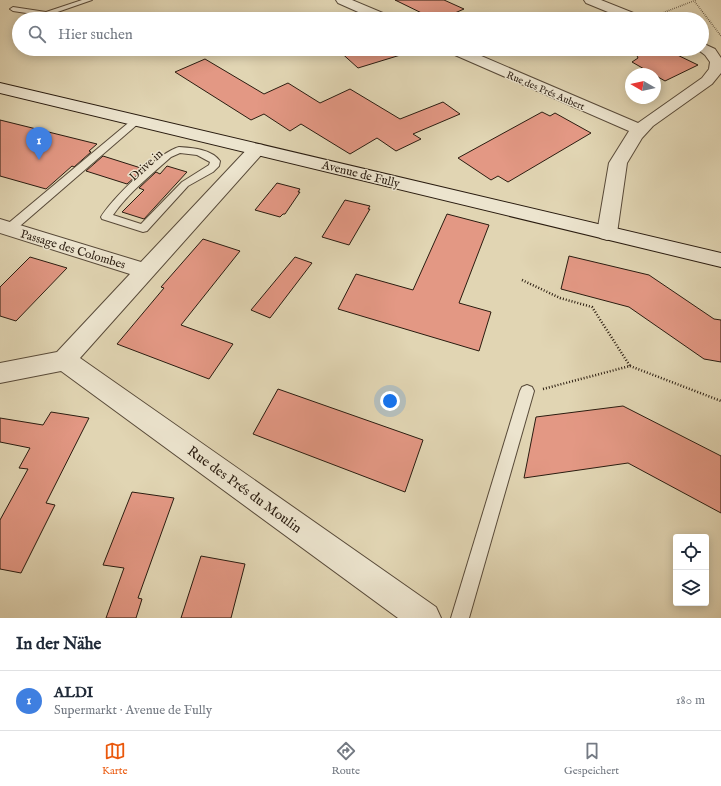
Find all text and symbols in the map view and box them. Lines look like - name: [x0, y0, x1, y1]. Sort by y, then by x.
- search box: [12, 12, 709, 56]
- icon: search: [26, 23, 48, 45]
- text: Hier suchen: [58, 25, 133, 44]
- north arrow: [625, 68, 661, 104]
- street label: Rue des Prés Aubert: [504, 69, 587, 114]
- pin: 1: [26, 127, 52, 160]
- street label: Drive in: [126, 146, 167, 184]
- street label: Avenue de Fully: [319, 157, 402, 191]
- street label: Passage des Colombes: [18, 226, 127, 273]
- your location: [380, 391, 400, 411]
- street label: Rue des Prés du Moulin: [184, 442, 306, 538]
- map controls: [673, 534, 709, 606]
- button: locate: [673, 534, 709, 570]
- button: layers: [673, 570, 709, 606]
- text: In der Nähe: [16, 634, 101, 655]
- text: ALDI: [54, 683, 93, 702]
- text: 1: [27, 692, 31, 709]
- text: 180 m: [676, 692, 705, 709]
- text: Supermarkt · Avenue de Fully: [54, 702, 212, 719]
- tab: Karte: [102, 740, 128, 778]
- tab: Route: [331, 740, 360, 778]
- tab: Gespeichert: [564, 740, 619, 778]

